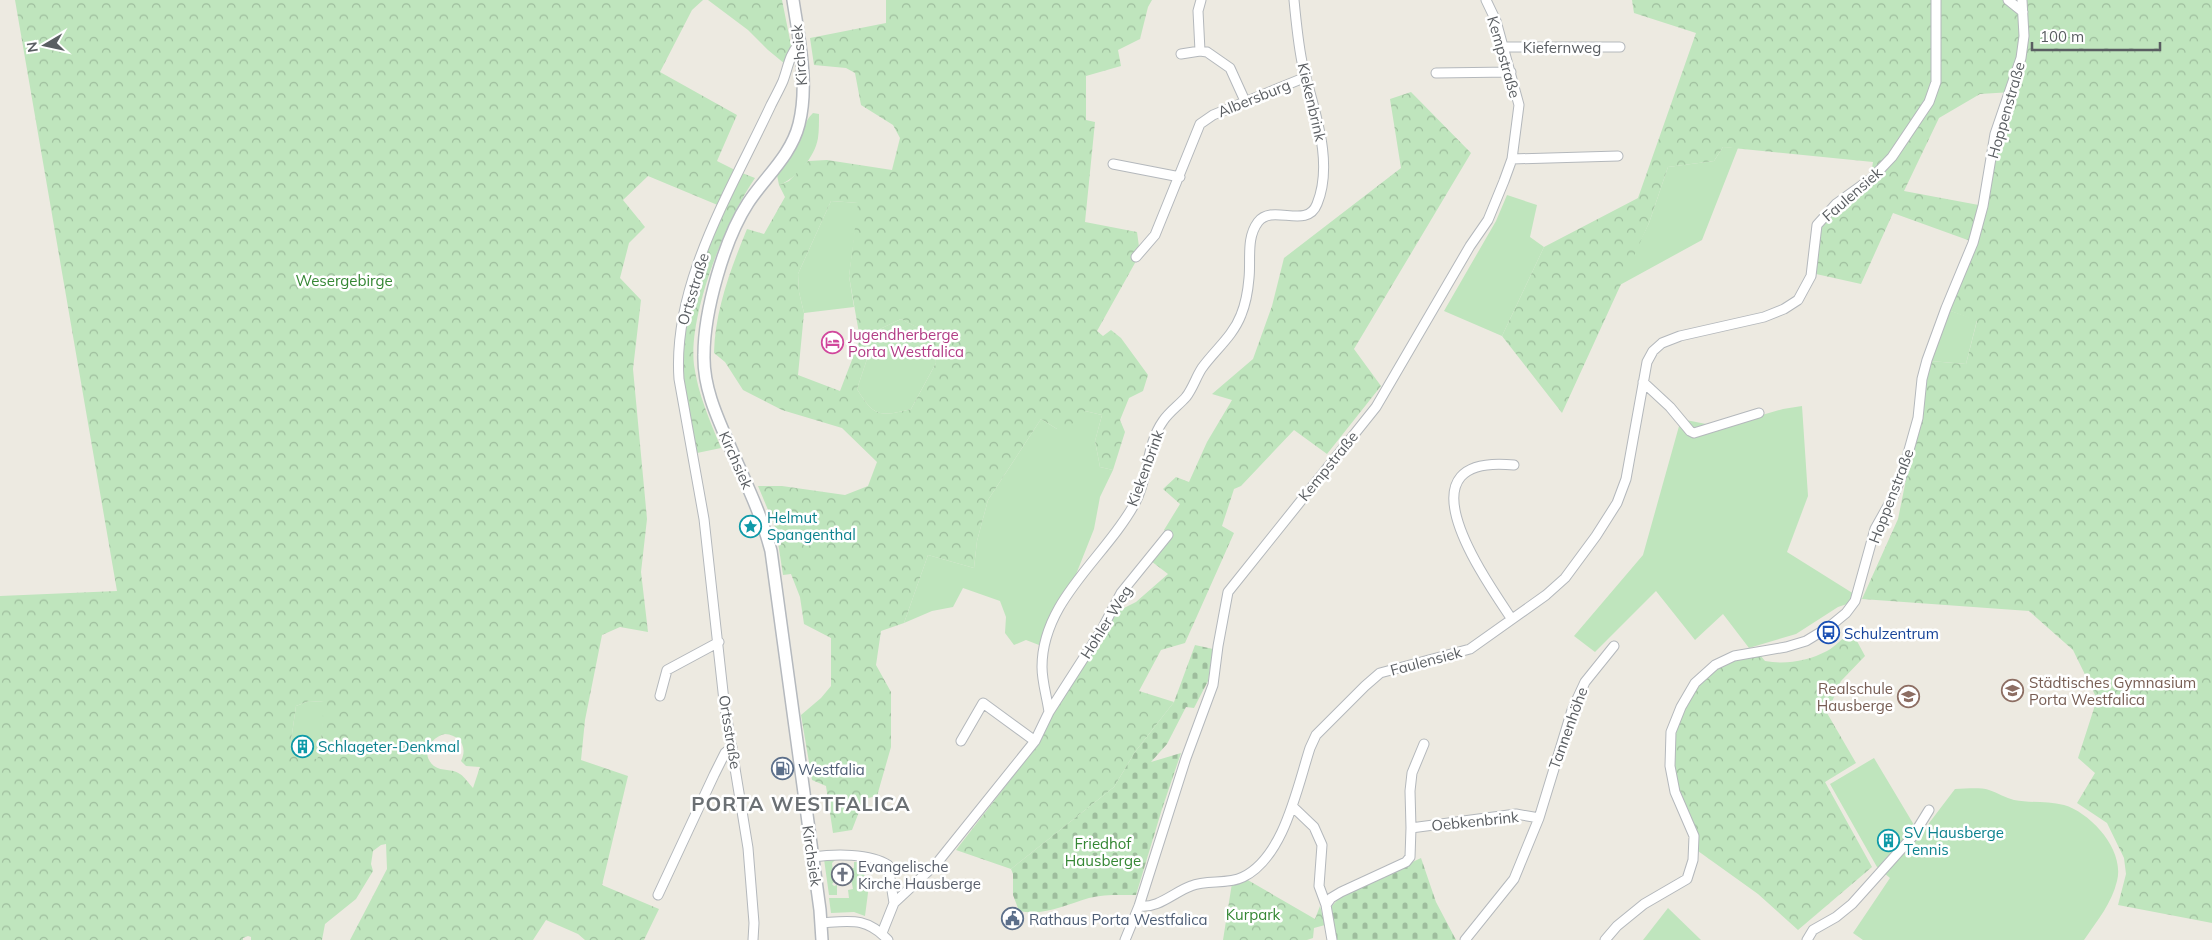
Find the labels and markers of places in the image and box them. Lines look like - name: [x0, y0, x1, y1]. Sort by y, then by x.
- place label: Jugendherberge Porta Westfalica: [848, 325, 964, 361]
- hotel icon: Jugendherberge Porta Westfalica: [820, 331, 844, 355]
- place label: Helmut Spangenthal: [767, 508, 856, 544]
- place icon: Helmut Spangenthal: [739, 514, 763, 538]
- bus stop icon: Schulzentrum: [1816, 621, 1840, 645]
- place label: Schulzentrum: [1844, 624, 1939, 643]
- place label: Städtisches Gymnasium Porta Westfalica: [2029, 673, 2196, 709]
- place label: Realschule Hausberge: [1817, 679, 1893, 715]
- school or university icon: Städtisches Gymnasium Porta Westfalica: [2001, 679, 2025, 703]
- school or university icon: Realschule Hausberge: [1897, 685, 1921, 709]
- building icon: Schlageter-Denkmal: [290, 734, 314, 758]
- place label: Schlageter-Denkmal: [318, 737, 460, 756]
- fuel station icon: Westfalia: [770, 757, 794, 781]
- place label: Westfalia: [798, 760, 865, 779]
- place label: SV Hausberge Tennis: [1904, 823, 2004, 859]
- building icon: SV Hausberge Tennis: [1876, 829, 1900, 853]
- place label: Evangelische Kirche Hausberge: [858, 857, 981, 893]
- church icon: Evangelische Kirche Hausberge: [830, 863, 854, 887]
- public building icon: Rathaus Porta Westfalica: [1001, 907, 1025, 931]
- place label: Rathaus Porta Westfalica: [1029, 910, 1208, 929]

